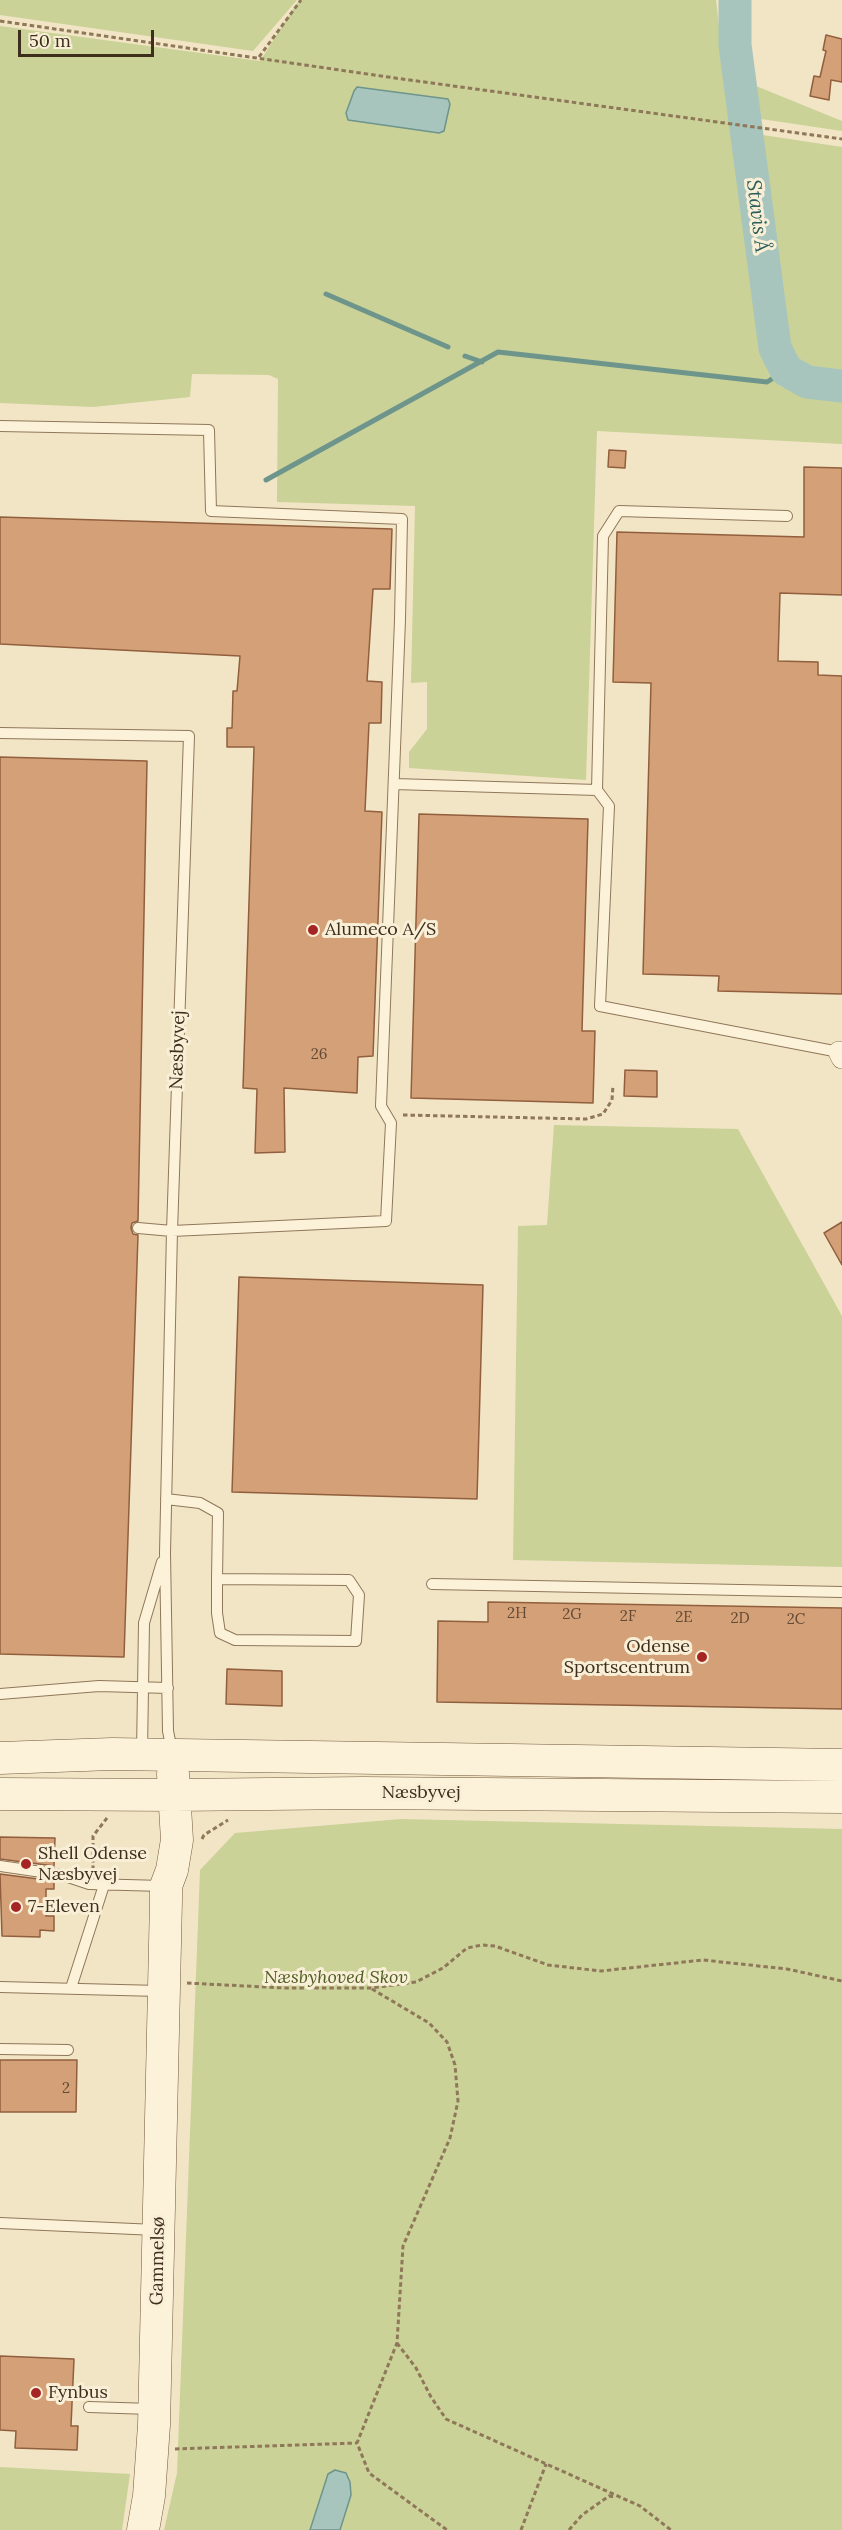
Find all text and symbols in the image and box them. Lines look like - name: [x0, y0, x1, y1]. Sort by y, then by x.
- scale bar: [21, 18, 158, 56]
- text: 50 m: [29, 29, 71, 52]
- water label: Stavis Å: [741, 178, 773, 254]
- place label: Alumeco A/S: [325, 919, 436, 941]
- marker: Alumeco A/S: [306, 923, 320, 937]
- street label: Næsbyvej: [166, 1010, 190, 1090]
- house number: 26: [311, 1046, 327, 1064]
- house number: 2H: [507, 1605, 527, 1623]
- house number: 2G: [562, 1606, 582, 1624]
- house number: 2F: [620, 1608, 636, 1626]
- house number: 2E: [675, 1609, 693, 1627]
- house number: 2D: [730, 1610, 750, 1628]
- house number: 2C: [787, 1611, 805, 1629]
- place label: Odense Sportscentrum: [564, 1636, 690, 1678]
- marker: Odense Sportscentrum: [695, 1650, 709, 1664]
- street label: Næsbyvej: [381, 1782, 461, 1804]
- place label: Shell Odense Næsbyvej: [38, 1843, 147, 1886]
- marker: Shell Odense Næsbyvej: [19, 1857, 33, 1871]
- place label: 7-Eleven: [28, 1896, 100, 1918]
- marker: 7-Eleven: [9, 1900, 23, 1914]
- park label: Næsbyhoved Skov: [264, 1967, 408, 1989]
- house number: 2: [62, 2080, 70, 2098]
- street label: Gammelsø: [146, 2216, 170, 2306]
- place label: Fynbus: [48, 2382, 108, 2404]
- marker: Fynbus: [29, 2386, 43, 2400]

